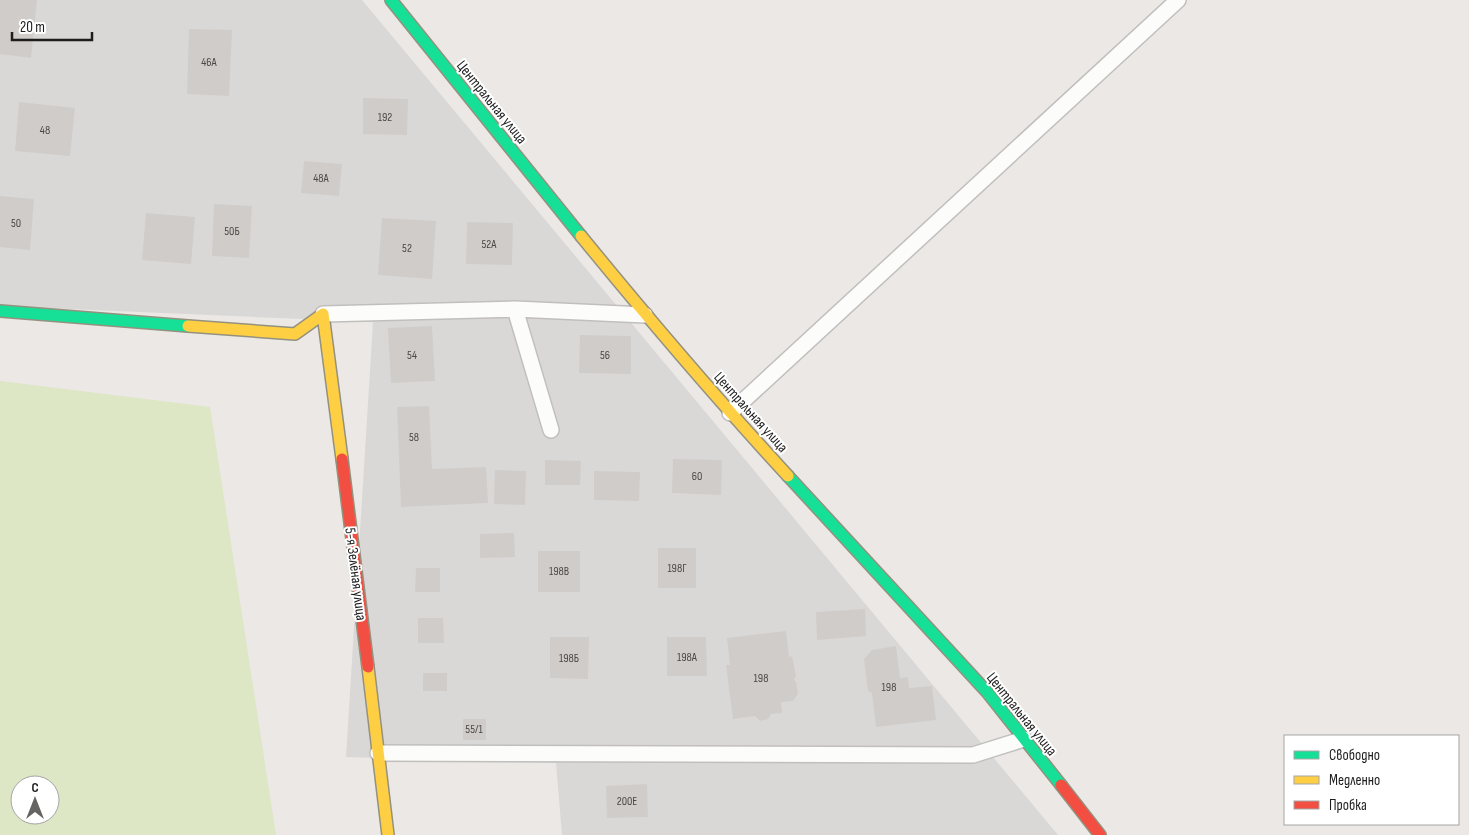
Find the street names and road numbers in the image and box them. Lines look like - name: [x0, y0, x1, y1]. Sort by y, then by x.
- street label: Центральная улица: [452, 57, 531, 148]
- street label: Центральная улица: [709, 368, 792, 457]
- street label: 5-я Зелёная улица: [340, 527, 371, 622]
- street label: Центральная улица: [982, 669, 1061, 760]

